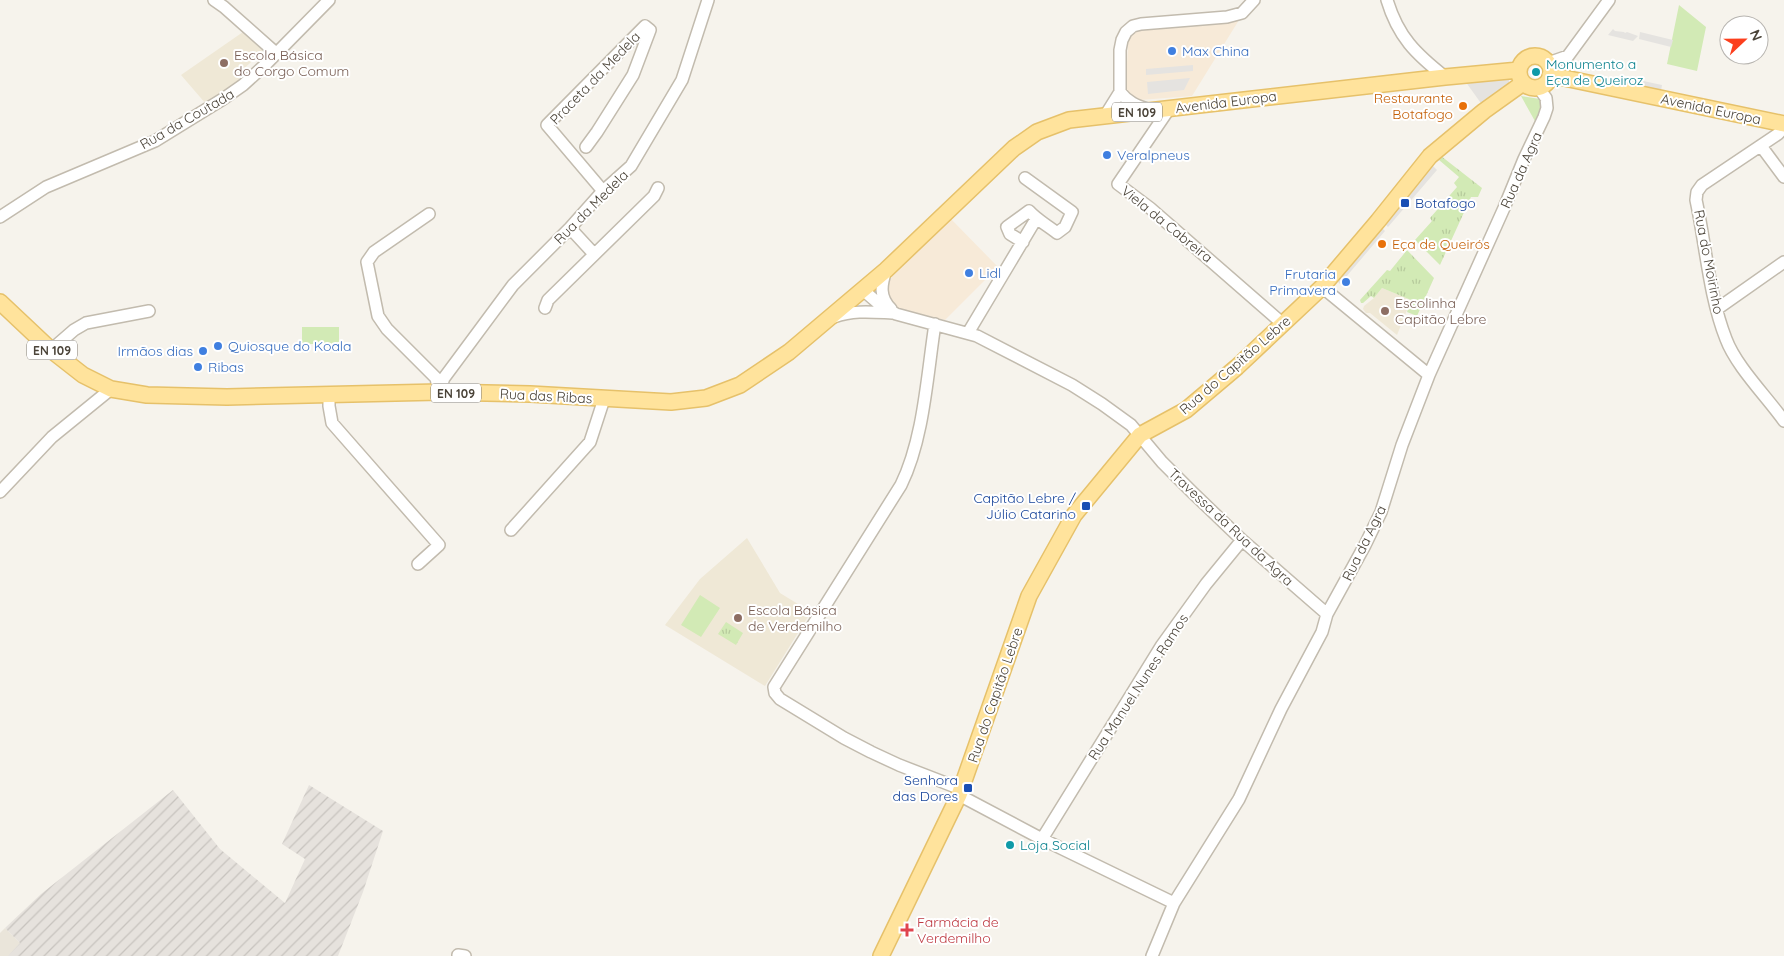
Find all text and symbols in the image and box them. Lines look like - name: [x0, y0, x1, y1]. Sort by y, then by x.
- north arrow: [1719, 15, 1769, 65]
- text: N: [1746, 27, 1766, 43]
- street label: Praceta da Medela: [546, 28, 644, 128]
- place label: Max China: [1182, 42, 1249, 60]
- marker: Max China: [1166, 45, 1178, 57]
- place label: Escola Básica do Corgo Comum: [234, 46, 349, 80]
- place label: Monumento a Eça de Queiroz: [1546, 55, 1644, 89]
- marker: Escola Básica do Corgo Comum: [218, 57, 230, 69]
- marker: Monumento a Eça de Queiroz: [1530, 66, 1542, 78]
- street label: Rua da Coutada: [137, 85, 237, 153]
- street label: Avenida Europa: [1174, 87, 1278, 117]
- place label: Restaurante Botafogo: [1374, 89, 1453, 123]
- street label: Avenida Europa: [1659, 90, 1763, 128]
- marker: Restaurante Botafogo: [1457, 100, 1469, 112]
- road number: EN 109: [1112, 102, 1162, 121]
- street label: Rua da Agra: [1496, 129, 1546, 211]
- place label: Veralpneus: [1117, 146, 1190, 164]
- marker: Veralpneus: [1101, 149, 1113, 161]
- street label: Rua da Medela: [550, 166, 632, 248]
- street label: Viela da Cabreira: [1118, 182, 1216, 266]
- place label: Botafogo: [1415, 194, 1476, 212]
- marker: Botafogo: [1399, 197, 1411, 209]
- street label: Rua do Moirinho: [1690, 208, 1728, 316]
- place label: Eça de Queirós: [1392, 235, 1490, 253]
- marker: Eça de Queirós: [1376, 238, 1388, 250]
- place label: Lidl: [979, 264, 1001, 282]
- place label: Frutaria Primavera: [1269, 265, 1336, 299]
- marker: Lidl: [963, 267, 975, 279]
- marker: Frutaria Primavera: [1340, 276, 1352, 288]
- place label: Escolinha Capitão Lebre: [1395, 294, 1487, 328]
- marker: Escolinha Capitão Lebre: [1379, 305, 1391, 317]
- street label: Rua do Capitão Lebre: [1176, 312, 1294, 418]
- place label: Quiosque do Koala: [228, 337, 352, 355]
- road number: EN 109: [27, 340, 77, 360]
- marker: Quiosque do Koala: [212, 340, 224, 352]
- place label: Irmãos dias: [117, 342, 193, 360]
- marker: Irmãos dias: [197, 345, 209, 357]
- place label: Ribas: [208, 358, 244, 376]
- marker: Ribas: [192, 361, 204, 373]
- road number: EN 109: [431, 383, 481, 402]
- street label: Rua das Ribas: [499, 385, 593, 407]
- street label: Travessa da Rua da Agra: [1165, 464, 1297, 590]
- place label: Capitão Lebre / Júlio Catarino: [973, 489, 1077, 523]
- marker: Capitão Lebre / Júlio Catarino: [1080, 500, 1092, 512]
- street label: Rua da Agra: [1338, 502, 1390, 584]
- place label: Escola Básica de Verdemilho: [748, 601, 842, 635]
- street label: Rua Manuel Nunes Ramos: [1084, 610, 1192, 764]
- marker: Escola Básica de Verdemilho: [732, 612, 744, 624]
- street label: Rua do Capitão Lebre: [963, 625, 1027, 765]
- place label: Senhora das Dores: [892, 771, 958, 805]
- marker: Senhora das Dores: [962, 782, 974, 794]
- place label: Loja Social: [1020, 836, 1090, 854]
- marker: Loja Social: [1004, 839, 1016, 851]
- place label: Farmácia de Verdemilho: [917, 913, 999, 947]
- marker: Farmácia de Verdemilho: [901, 924, 913, 936]

